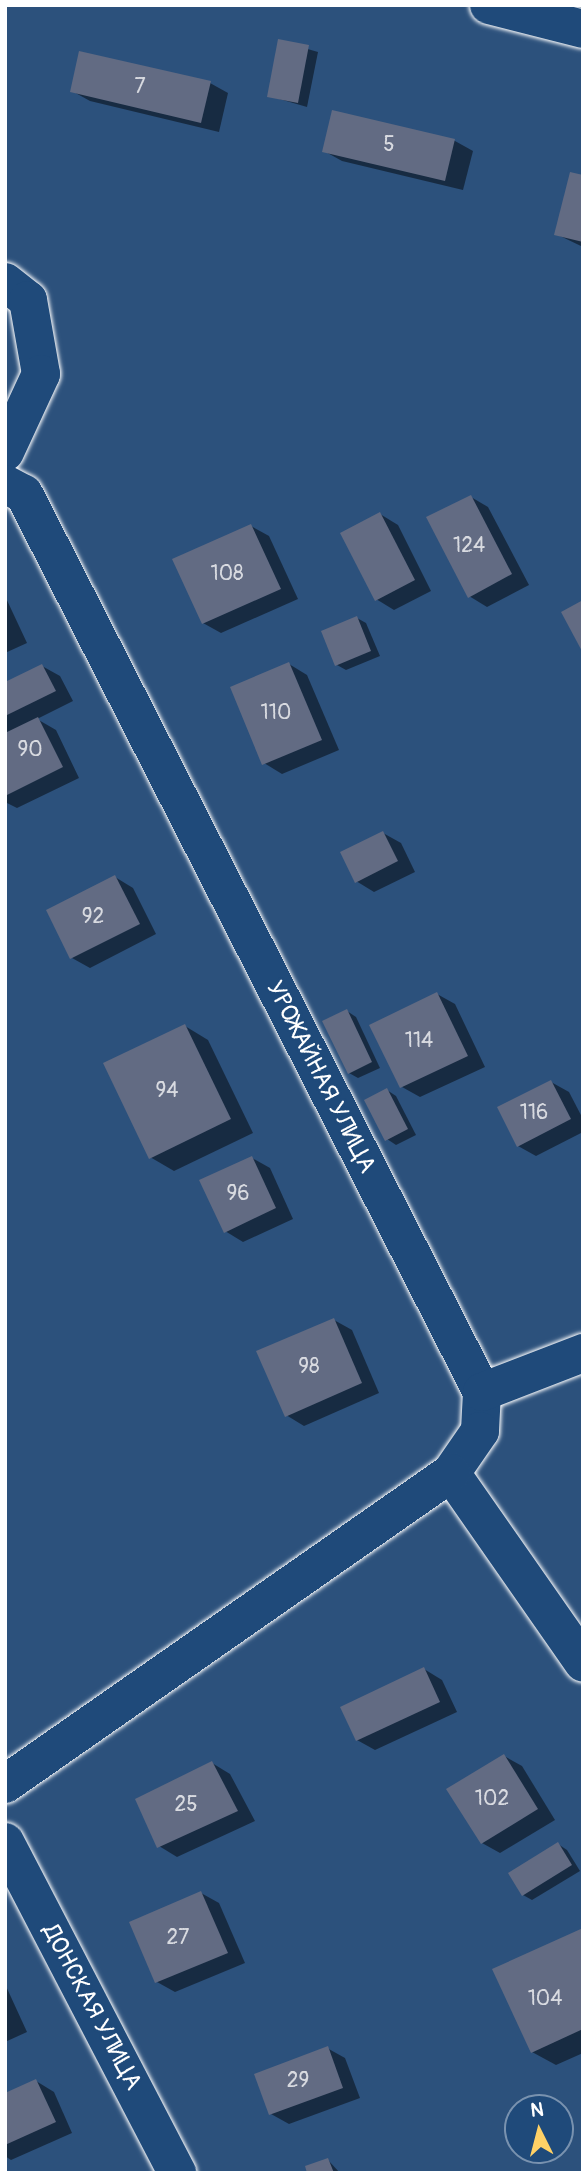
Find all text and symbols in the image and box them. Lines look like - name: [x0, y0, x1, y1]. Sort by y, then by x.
- house number: 7: [134, 74, 146, 100]
- house number: 5: [383, 132, 395, 158]
- house number: 124: [453, 533, 485, 559]
- house number: 108: [210, 561, 244, 587]
- house number: 110: [261, 700, 291, 726]
- house number: 90: [17, 737, 43, 763]
- house number: 92: [82, 904, 104, 930]
- street label: УРОЖАЙНАЯ УЛИЦА: [260, 976, 382, 1178]
- house number: 114: [405, 1028, 433, 1054]
- house number: 94: [156, 1078, 178, 1104]
- house number: 116: [520, 1100, 548, 1126]
- house number: 96: [226, 1181, 250, 1207]
- house number: 98: [298, 1354, 320, 1380]
- house number: 102: [475, 1786, 509, 1812]
- house number: 25: [174, 1792, 198, 1818]
- street label: ДОНСКАЯ УЛИЦА: [36, 1919, 148, 2095]
- house number: 27: [167, 1925, 189, 1951]
- house number: 104: [528, 1986, 562, 2012]
- house number: 29: [287, 2068, 309, 2094]
- north arrow: [504, 2094, 574, 2164]
- text: N: [529, 2097, 545, 2123]

